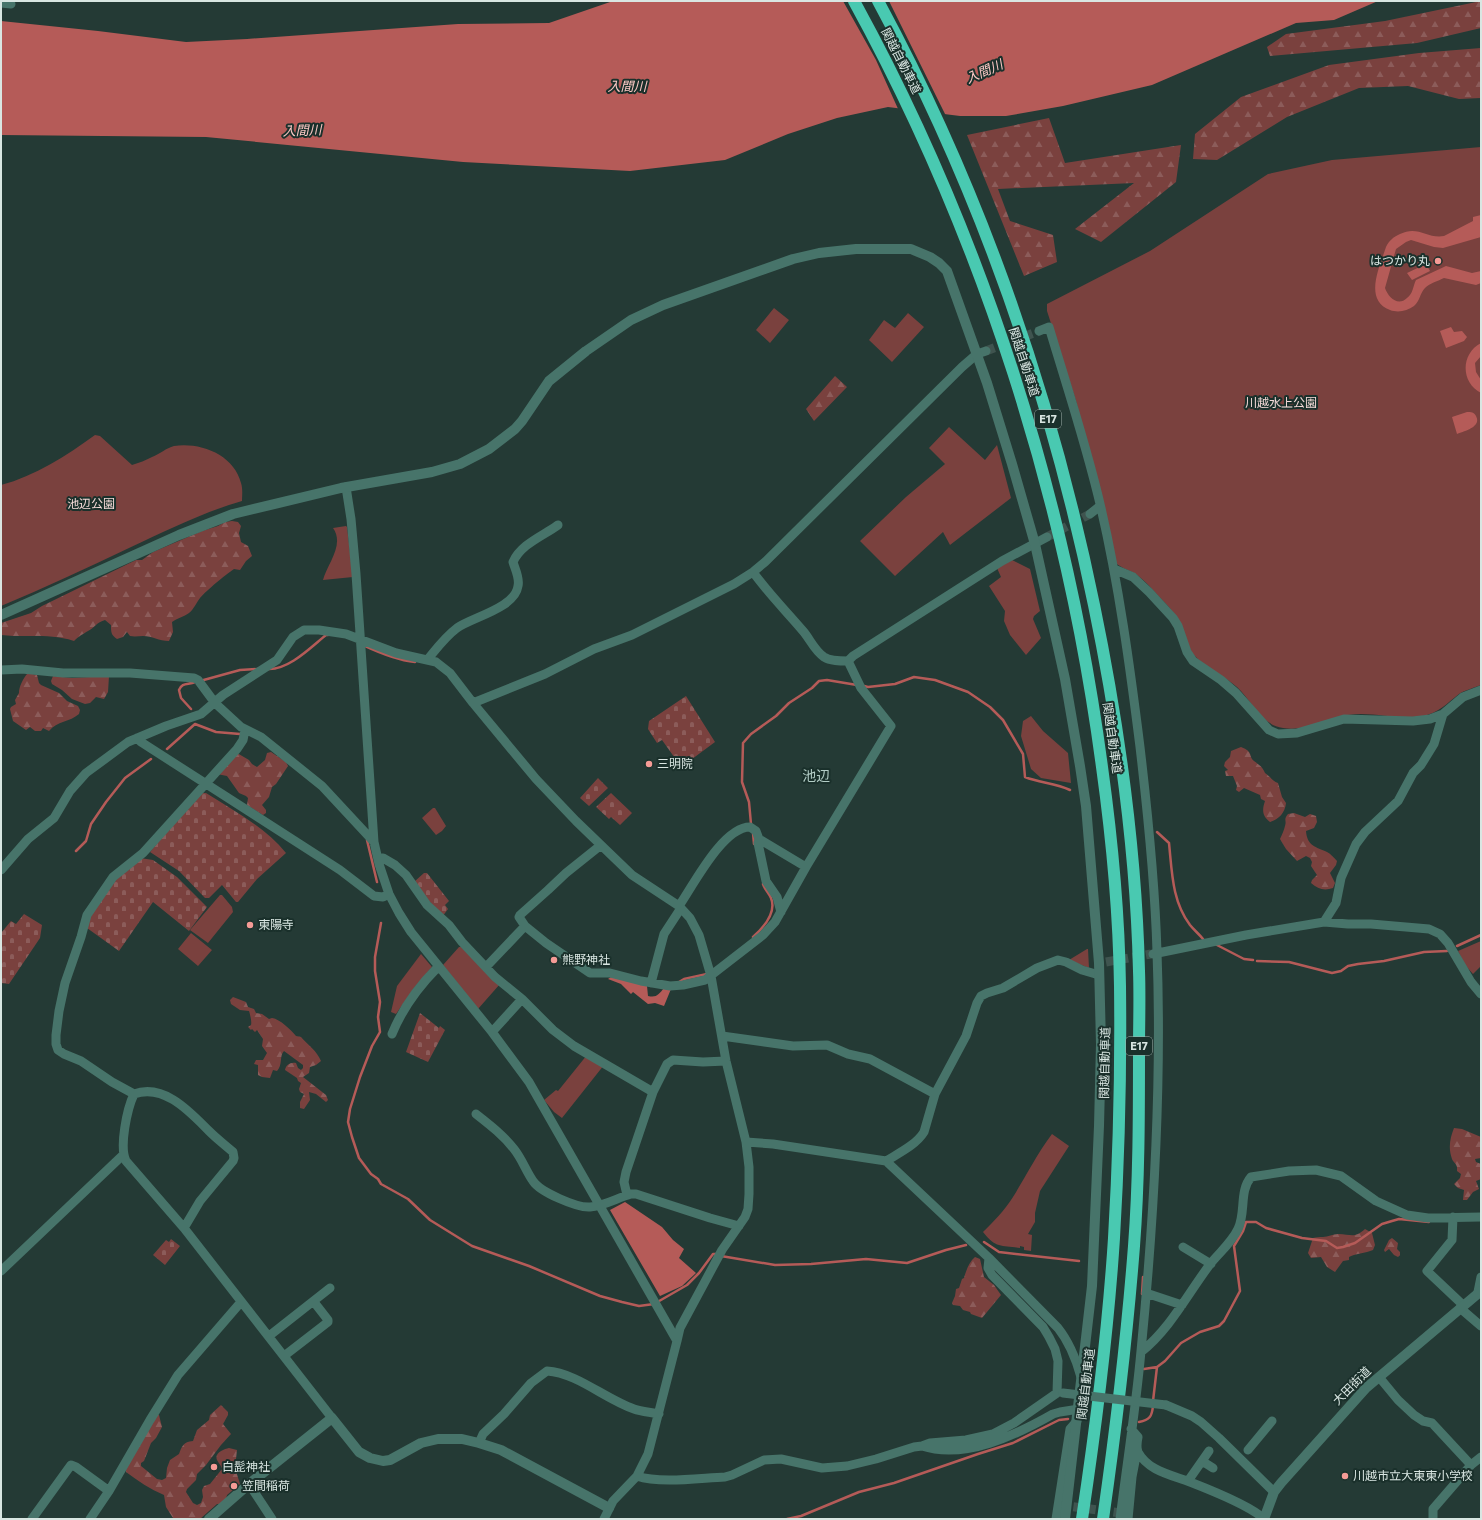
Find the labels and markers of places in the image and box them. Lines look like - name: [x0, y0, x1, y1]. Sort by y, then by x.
- place label: はつかり丸: [1370, 253, 1430, 267]
- marker: はつかり丸: [1433, 256, 1443, 266]
- place label: 三明院: [657, 756, 693, 770]
- marker: 三明院: [644, 759, 654, 769]
- place label: 東陽寺: [258, 917, 294, 931]
- marker: 東陽寺: [245, 920, 255, 930]
- place label: 熊野神社: [562, 952, 610, 966]
- marker: 熊野神社: [549, 955, 559, 965]
- place label: 白髭神社: [222, 1459, 270, 1473]
- marker: 白髭神社: [209, 1462, 219, 1472]
- place label: 川越市立大東東小学校: [1353, 1468, 1473, 1482]
- marker: 川越市立大東東小学校: [1340, 1471, 1350, 1481]
- place label: 笠間稲荷: [242, 1478, 290, 1492]
- marker: 笠間稲荷: [229, 1481, 239, 1491]

